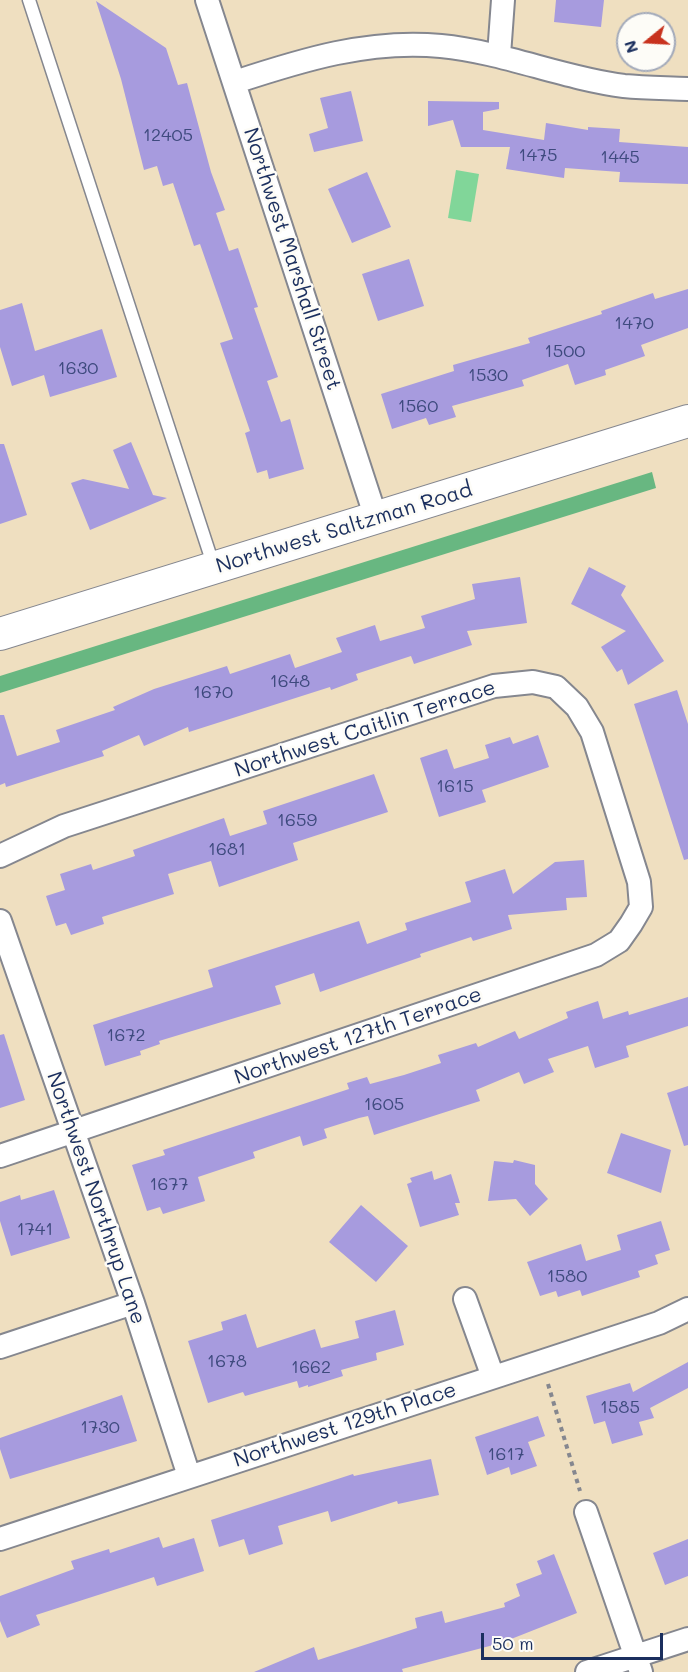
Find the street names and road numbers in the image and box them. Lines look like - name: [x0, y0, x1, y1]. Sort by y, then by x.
- street label: Northwest Marshall Street: [238, 125, 346, 393]
- street label: Northwest Saltzman Road: [213, 477, 475, 579]
- street label: Northwest Caitlin Terrace: [231, 675, 499, 783]
- street label: Northwest 127th Terrace: [231, 982, 485, 1090]
- street label: Northwest Northrup Lane: [41, 1069, 151, 1327]
- street label: Northwest 129th Place: [230, 1377, 460, 1473]

